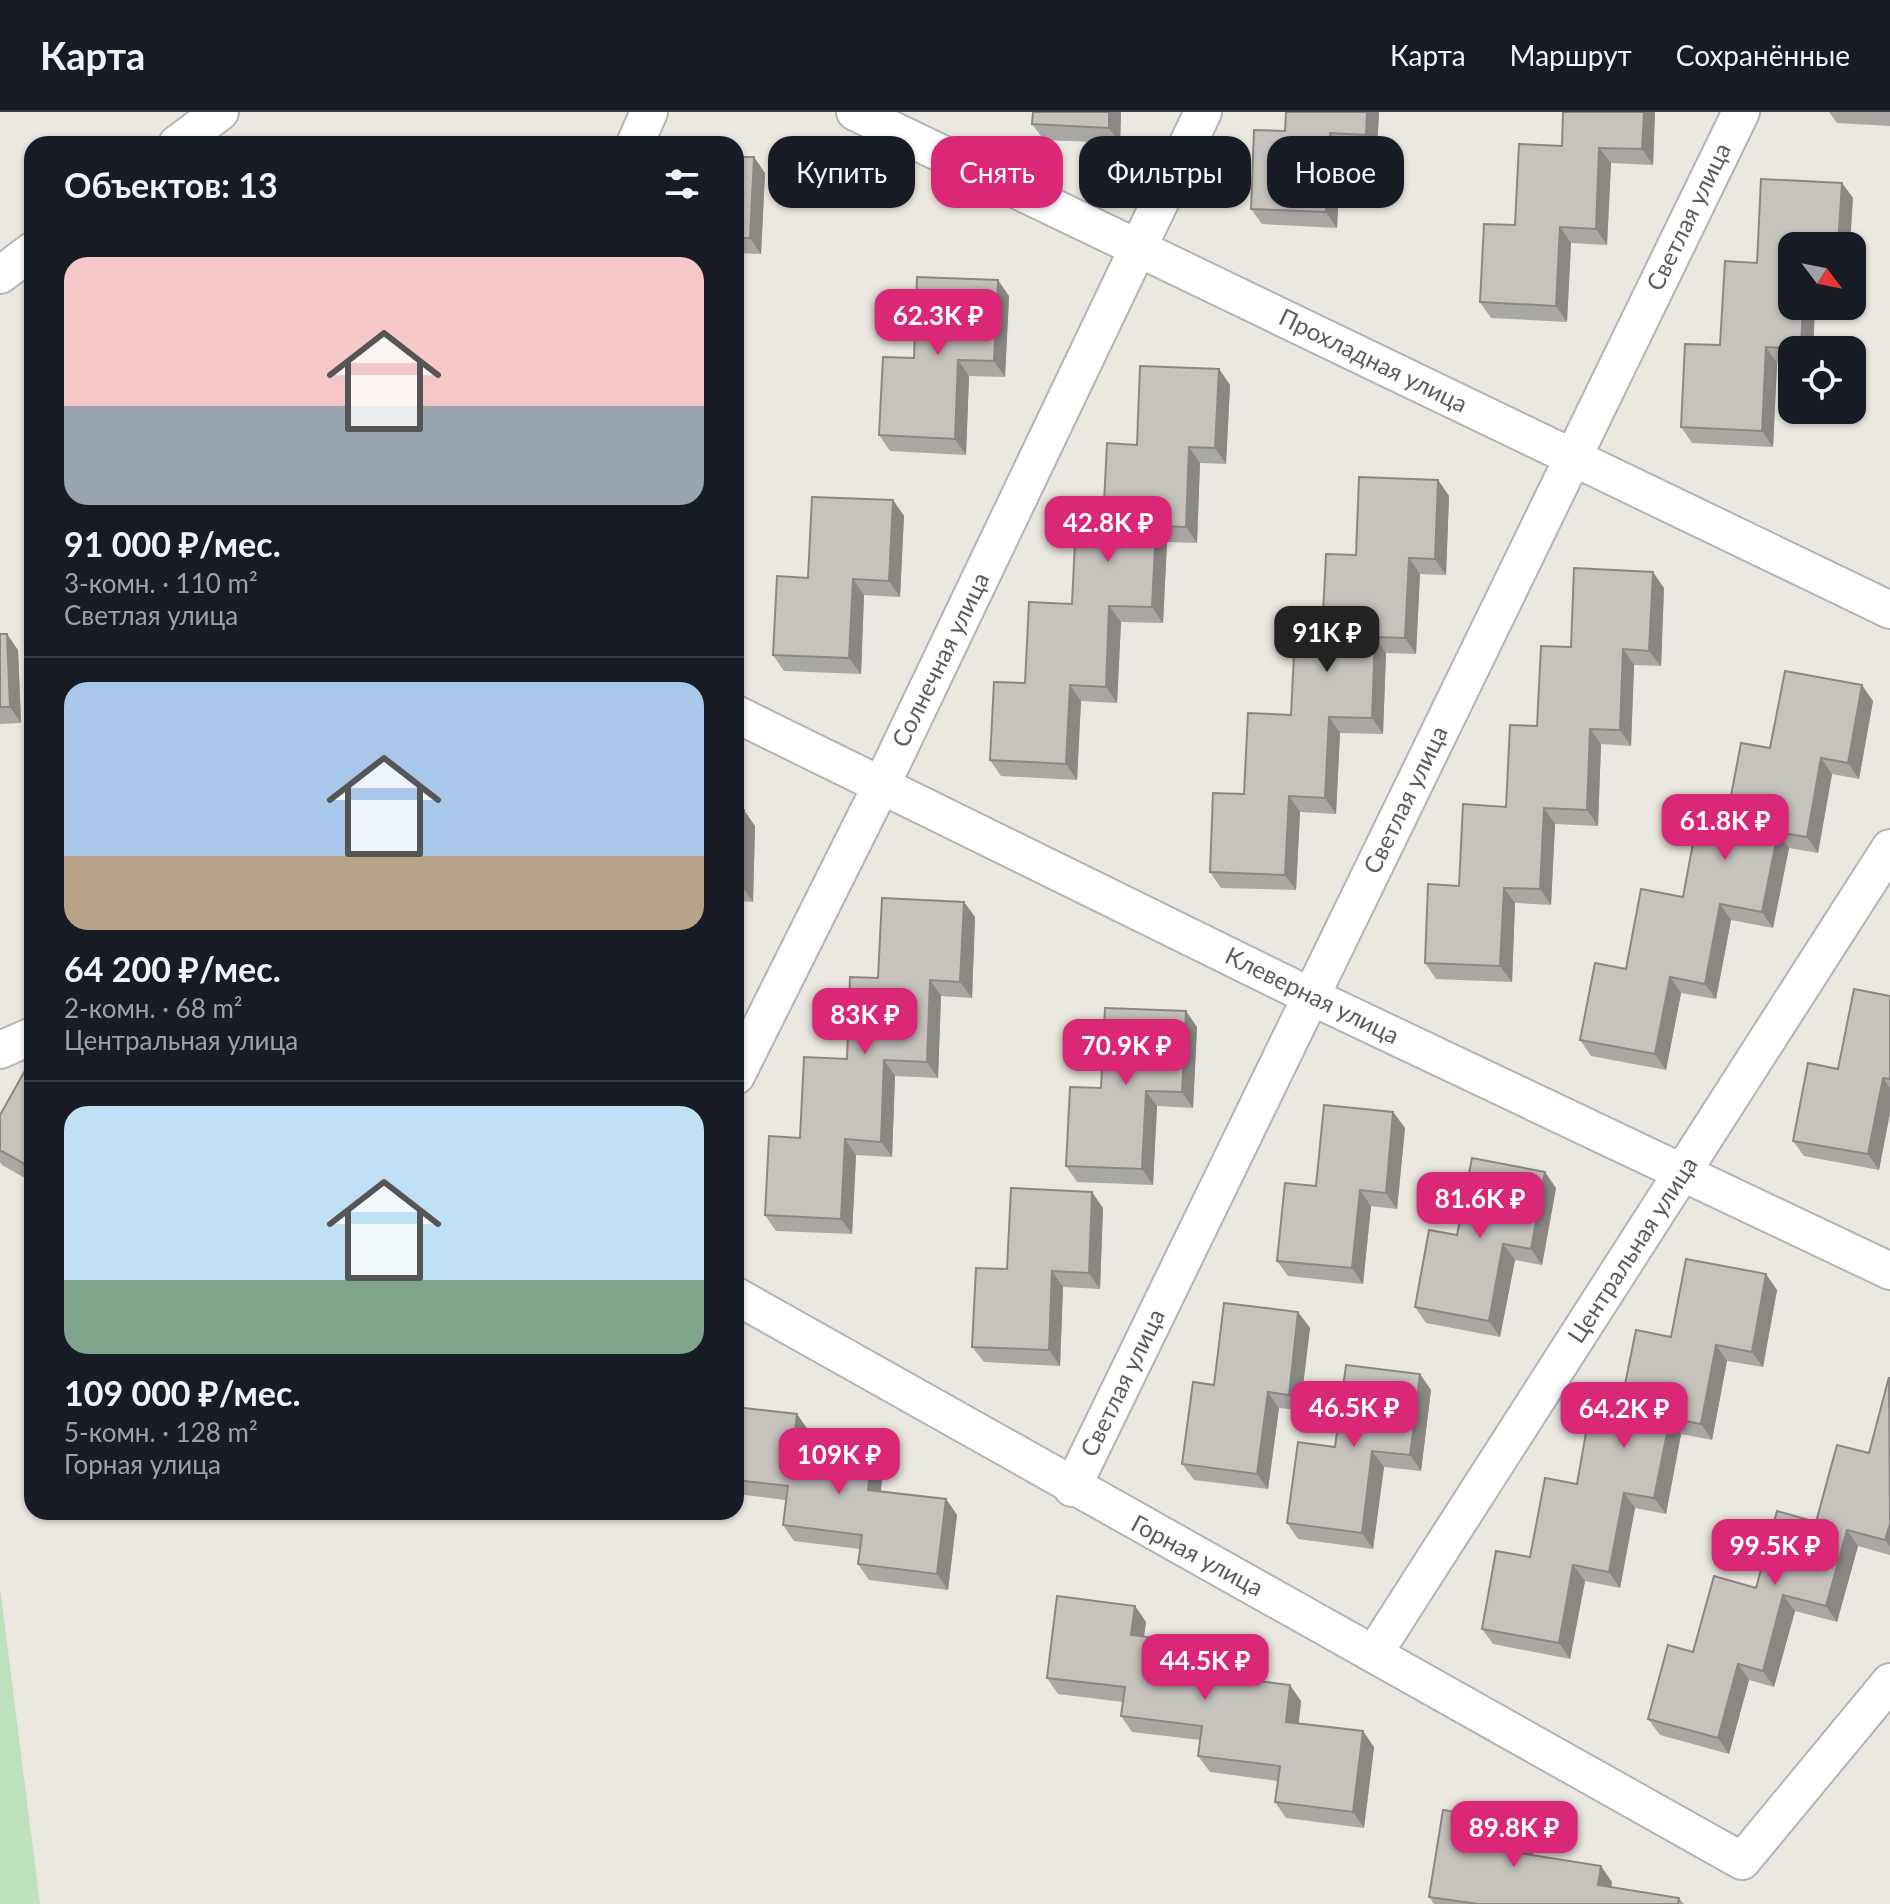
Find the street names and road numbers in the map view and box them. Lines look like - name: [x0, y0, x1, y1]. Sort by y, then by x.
- street label: Светлая улица: [1639, 138, 1736, 295]
- street label: Прохладная улица: [1275, 302, 1472, 418]
- street label: Солнечная улица: [885, 567, 994, 751]
- street label: Светлая улица: [1356, 721, 1453, 878]
- street label: Клеверная улица: [1221, 940, 1404, 1049]
- street label: Центральная улица: [1561, 1151, 1703, 1348]
- street label: Светлая улица: [1073, 1304, 1170, 1461]
- street label: Горная улица: [1127, 1508, 1268, 1601]

